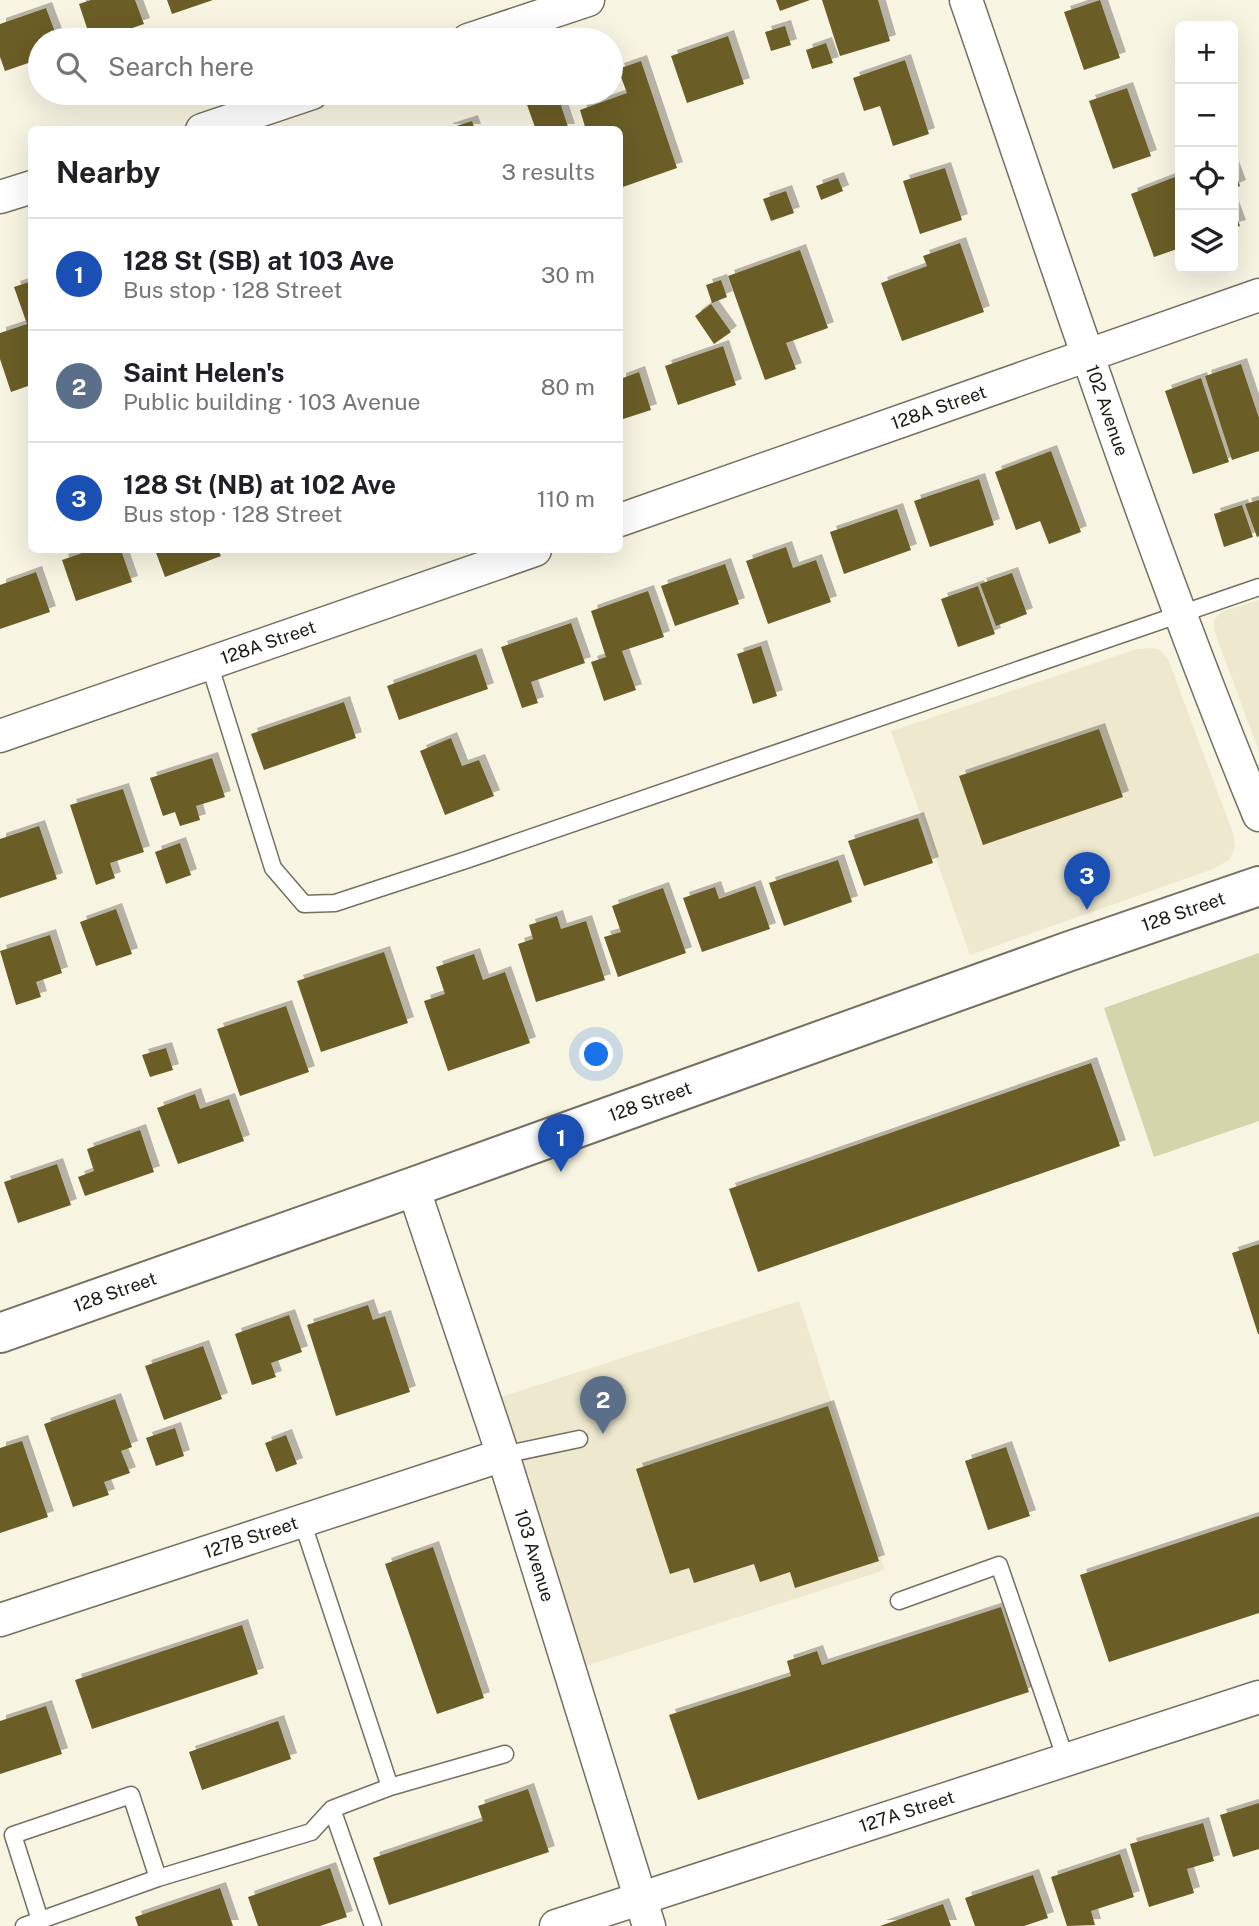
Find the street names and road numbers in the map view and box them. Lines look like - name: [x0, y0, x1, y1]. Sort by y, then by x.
- street label: 102 Avenue: [1082, 362, 1133, 459]
- street label: 128A Street: [888, 381, 989, 434]
- street label: 128A Street: [218, 616, 319, 669]
- street label: 128 Street: [1139, 888, 1228, 936]
- street label: 128 Street: [606, 1077, 694, 1126]
- street label: 128 Street: [70, 1268, 159, 1316]
- street label: 103 Avenue: [510, 1507, 559, 1604]
- street label: 127B Street: [201, 1512, 301, 1562]
- street label: 127A Street: [857, 1786, 957, 1836]

